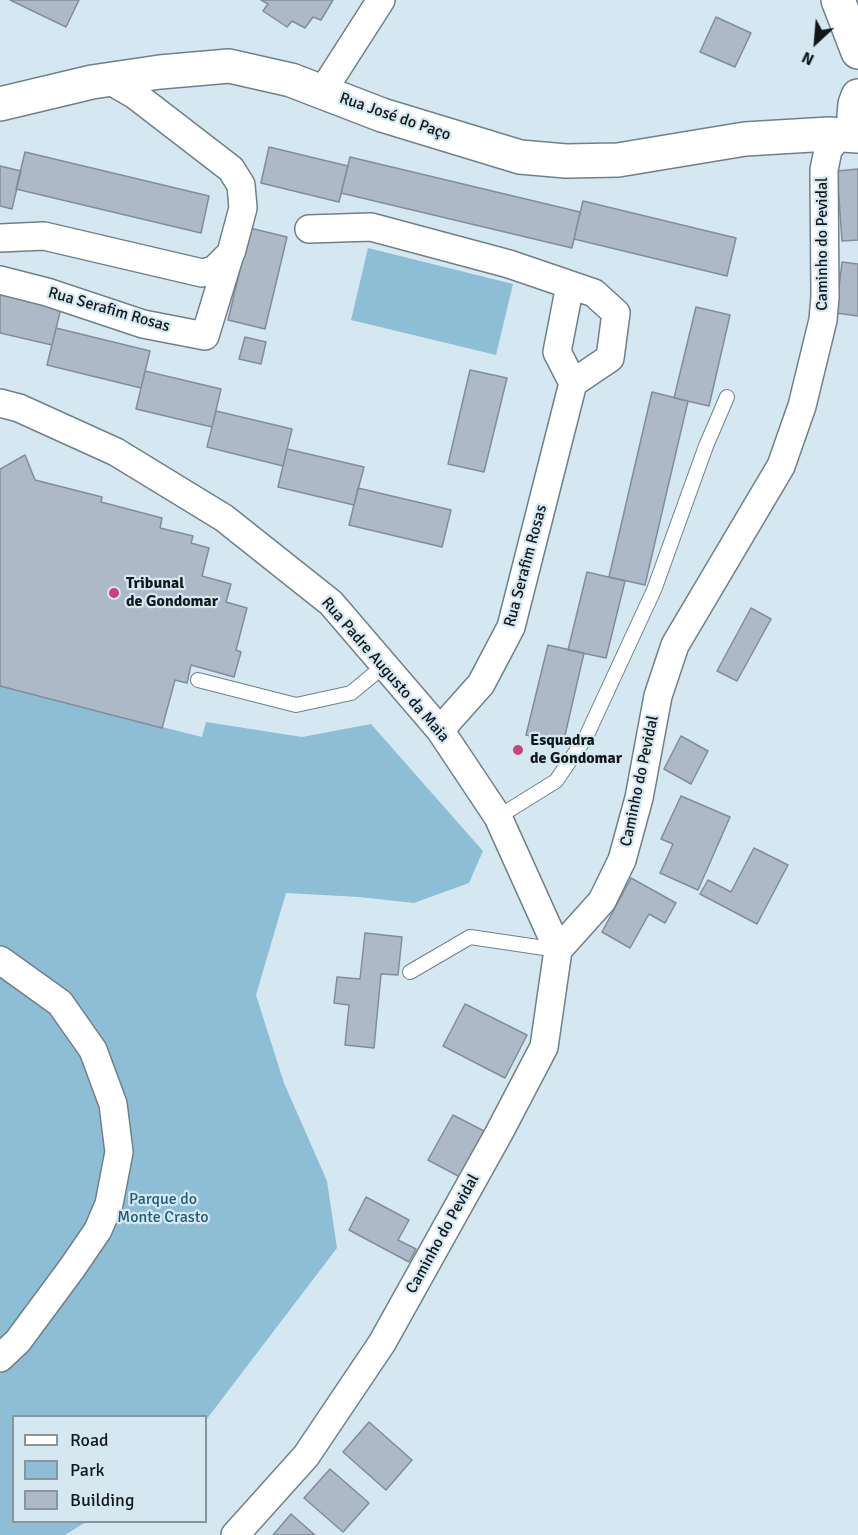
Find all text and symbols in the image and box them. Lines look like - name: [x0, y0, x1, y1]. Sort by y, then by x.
- north arrow: [786, 12, 846, 72]
- text: N: [799, 47, 818, 70]
- street label: Rua José do Paço: [337, 89, 453, 145]
- street label: Caminho do Pevidal: [813, 177, 833, 311]
- street label: Rua Serafim Rosas: [46, 283, 172, 337]
- street label: Rua Serafim Rosas: [500, 503, 552, 629]
- place label: Tribunal de Gondomar: [126, 574, 218, 612]
- marker: Tribunal de Gondomar: [107, 586, 121, 600]
- street label: Rua Padre Augusto da Maia: [317, 594, 453, 746]
- street label: Caminho do Pevidal: [617, 714, 663, 848]
- place label: Esquadra de Gondomar: [530, 731, 622, 769]
- marker: Esquadra de Gondomar: [511, 743, 525, 757]
- street label: Caminho do Pevidal: [402, 1171, 484, 1297]
- park label: Parque do Monte Crasto: [117, 1190, 209, 1228]
- legend: [12, 1415, 207, 1523]
- text: Road: [70, 1429, 109, 1451]
- text: Park: [70, 1459, 105, 1481]
- text: Building: [70, 1489, 134, 1511]

